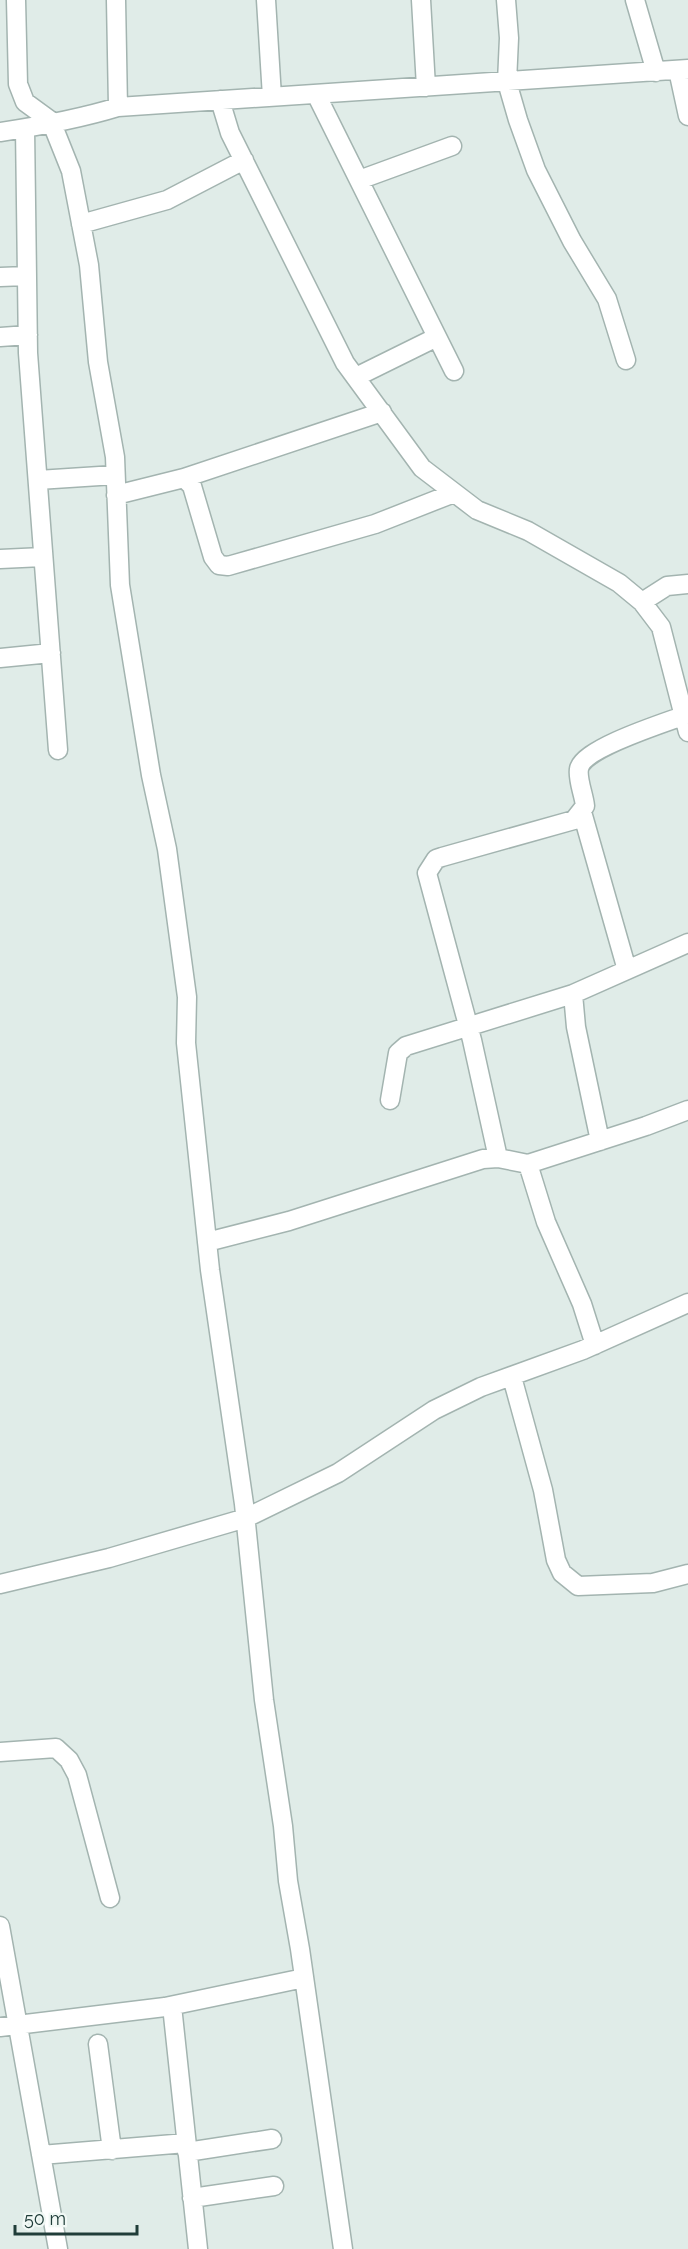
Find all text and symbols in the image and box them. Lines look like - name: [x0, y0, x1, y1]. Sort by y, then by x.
- scale bar: [15, 2198, 136, 2236]
- text: 50 m: [24, 2208, 66, 2229]

